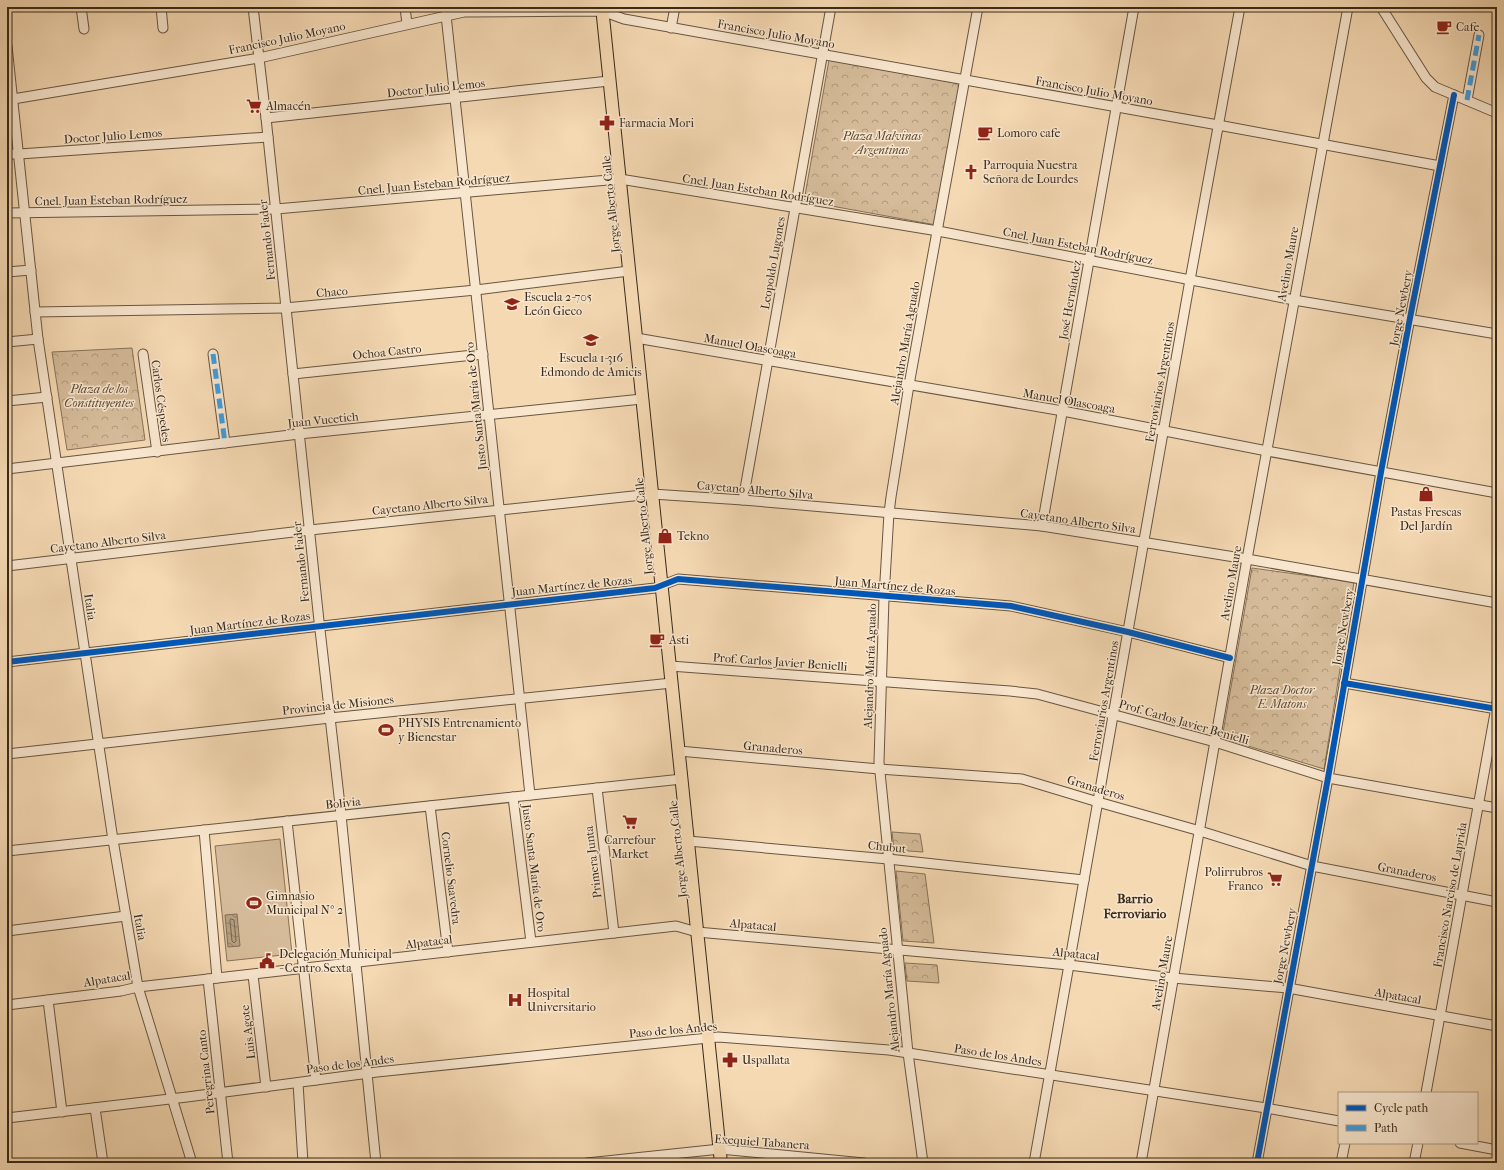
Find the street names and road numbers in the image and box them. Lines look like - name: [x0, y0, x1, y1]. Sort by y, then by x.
- street label: Francisco Julio Moyano: [716, 17, 836, 51]
- street label: Francisco Julio Moyano: [227, 19, 347, 57]
- street label: Francisco Julio Moyano: [1034, 74, 1154, 108]
- street label: Doctor Julio Lemos: [386, 76, 486, 100]
- street label: Doctor Julio Lemos: [63, 126, 163, 146]
- street label: Jorge Alberto Calle: [599, 155, 623, 254]
- street label: Cnel. Juan Esteban Rodríguez: [357, 170, 511, 198]
- street label: Cnel. Juan Esteban Rodríguez: [681, 171, 835, 209]
- street label: Cnel. Juan Esteban Rodríguez: [34, 192, 188, 208]
- street label: Fernando Fader: [256, 198, 278, 281]
- street label: Leopoldo Lugones: [758, 215, 788, 310]
- street label: Cnel. Juan Esteban Rodríguez: [1002, 225, 1155, 268]
- street label: Avelino Maure: [1274, 225, 1301, 304]
- street label: José Hernández: [1056, 258, 1084, 342]
- street label: Jorge Newbery: [1387, 268, 1415, 348]
- street label: Alejandro María Aguado: [887, 280, 923, 407]
- street label: Chaco: [316, 284, 348, 300]
- street label: Ferroviarios Argentinos: [1142, 320, 1178, 443]
- street label: Manuel Olascoaga: [703, 331, 798, 361]
- street label: Ochoa Castro: [352, 341, 422, 363]
- street label: Justo Santa María de Oro: [462, 341, 490, 472]
- street label: Carlos Céspedes: [148, 359, 174, 444]
- street label: Manuel Olascoaga: [1022, 386, 1117, 416]
- street label: Juan Vucetich: [286, 409, 360, 431]
- street label: Jorge Alberto Calle: [632, 477, 656, 576]
- street label: Cayetano Alberto Silva: [696, 478, 814, 502]
- street label: Cayetano Alberto Silva: [371, 492, 489, 518]
- street label: Cayetano Alberto Silva: [1019, 506, 1137, 536]
- street label: Fernando Fader: [290, 520, 312, 603]
- street label: Cayetano Alberto Silva: [49, 528, 167, 556]
- street label: Avelino Maure: [1217, 544, 1244, 623]
- street label: Juan Martínez de Rozas: [510, 573, 634, 599]
- street label: Juan Martínez de Rozas: [833, 574, 957, 598]
- street label: Jorge Newbery: [1329, 587, 1357, 667]
- street label: Italia: [81, 593, 99, 622]
- street label: Alejandro María Aguado: [861, 603, 879, 730]
- street label: Juan Martínez de Rozas: [188, 609, 312, 637]
- street label: Ferroviarios Argentinos: [1086, 639, 1122, 762]
- street label: Prof. Carlos Javier Benielli: [712, 650, 848, 674]
- street label: Provincia de Misiones: [281, 692, 395, 718]
- street label: Prof. Carlos Javier Benielli: [1117, 697, 1251, 747]
- street label: Granaderos: [743, 738, 804, 758]
- street label: Granaderos: [1065, 773, 1127, 804]
- street label: Bolivia: [325, 794, 362, 812]
- street label: Jorge Alberto Calle: [666, 800, 690, 899]
- street label: Justo Santa María de Oro: [519, 802, 549, 933]
- street label: Francisco Narciso de Laprida: [1430, 821, 1470, 969]
- street label: Primera Junta: [582, 825, 604, 899]
- street label: Cornelio Saavedra: [438, 831, 464, 926]
- street label: Chubut: [867, 838, 908, 856]
- street label: Granaderos: [1376, 859, 1438, 885]
- street label: Jorge Newbery: [1271, 906, 1299, 986]
- street label: Italia: [131, 913, 149, 942]
- street label: Alpatacal: [728, 916, 778, 934]
- street label: Alejandro María Aguado: [875, 927, 903, 1054]
- street label: Alpatacal: [404, 932, 454, 952]
- street label: Avelino Maure: [1148, 934, 1175, 1013]
- street label: Alpatacal: [1051, 944, 1101, 963]
- street label: Alpatacal: [82, 968, 132, 990]
- street label: Alpatacal: [1373, 985, 1423, 1007]
- street label: Luis Agote: [238, 1004, 258, 1060]
- street label: Paso de los Andes: [628, 1019, 718, 1041]
- street label: Peregrina Canto: [195, 1029, 217, 1115]
- street label: Paso de los Andes: [953, 1041, 1043, 1069]
- street label: Paso de los Andes: [305, 1052, 395, 1076]
- street label: Exequiel Tabanera: [714, 1132, 811, 1152]

